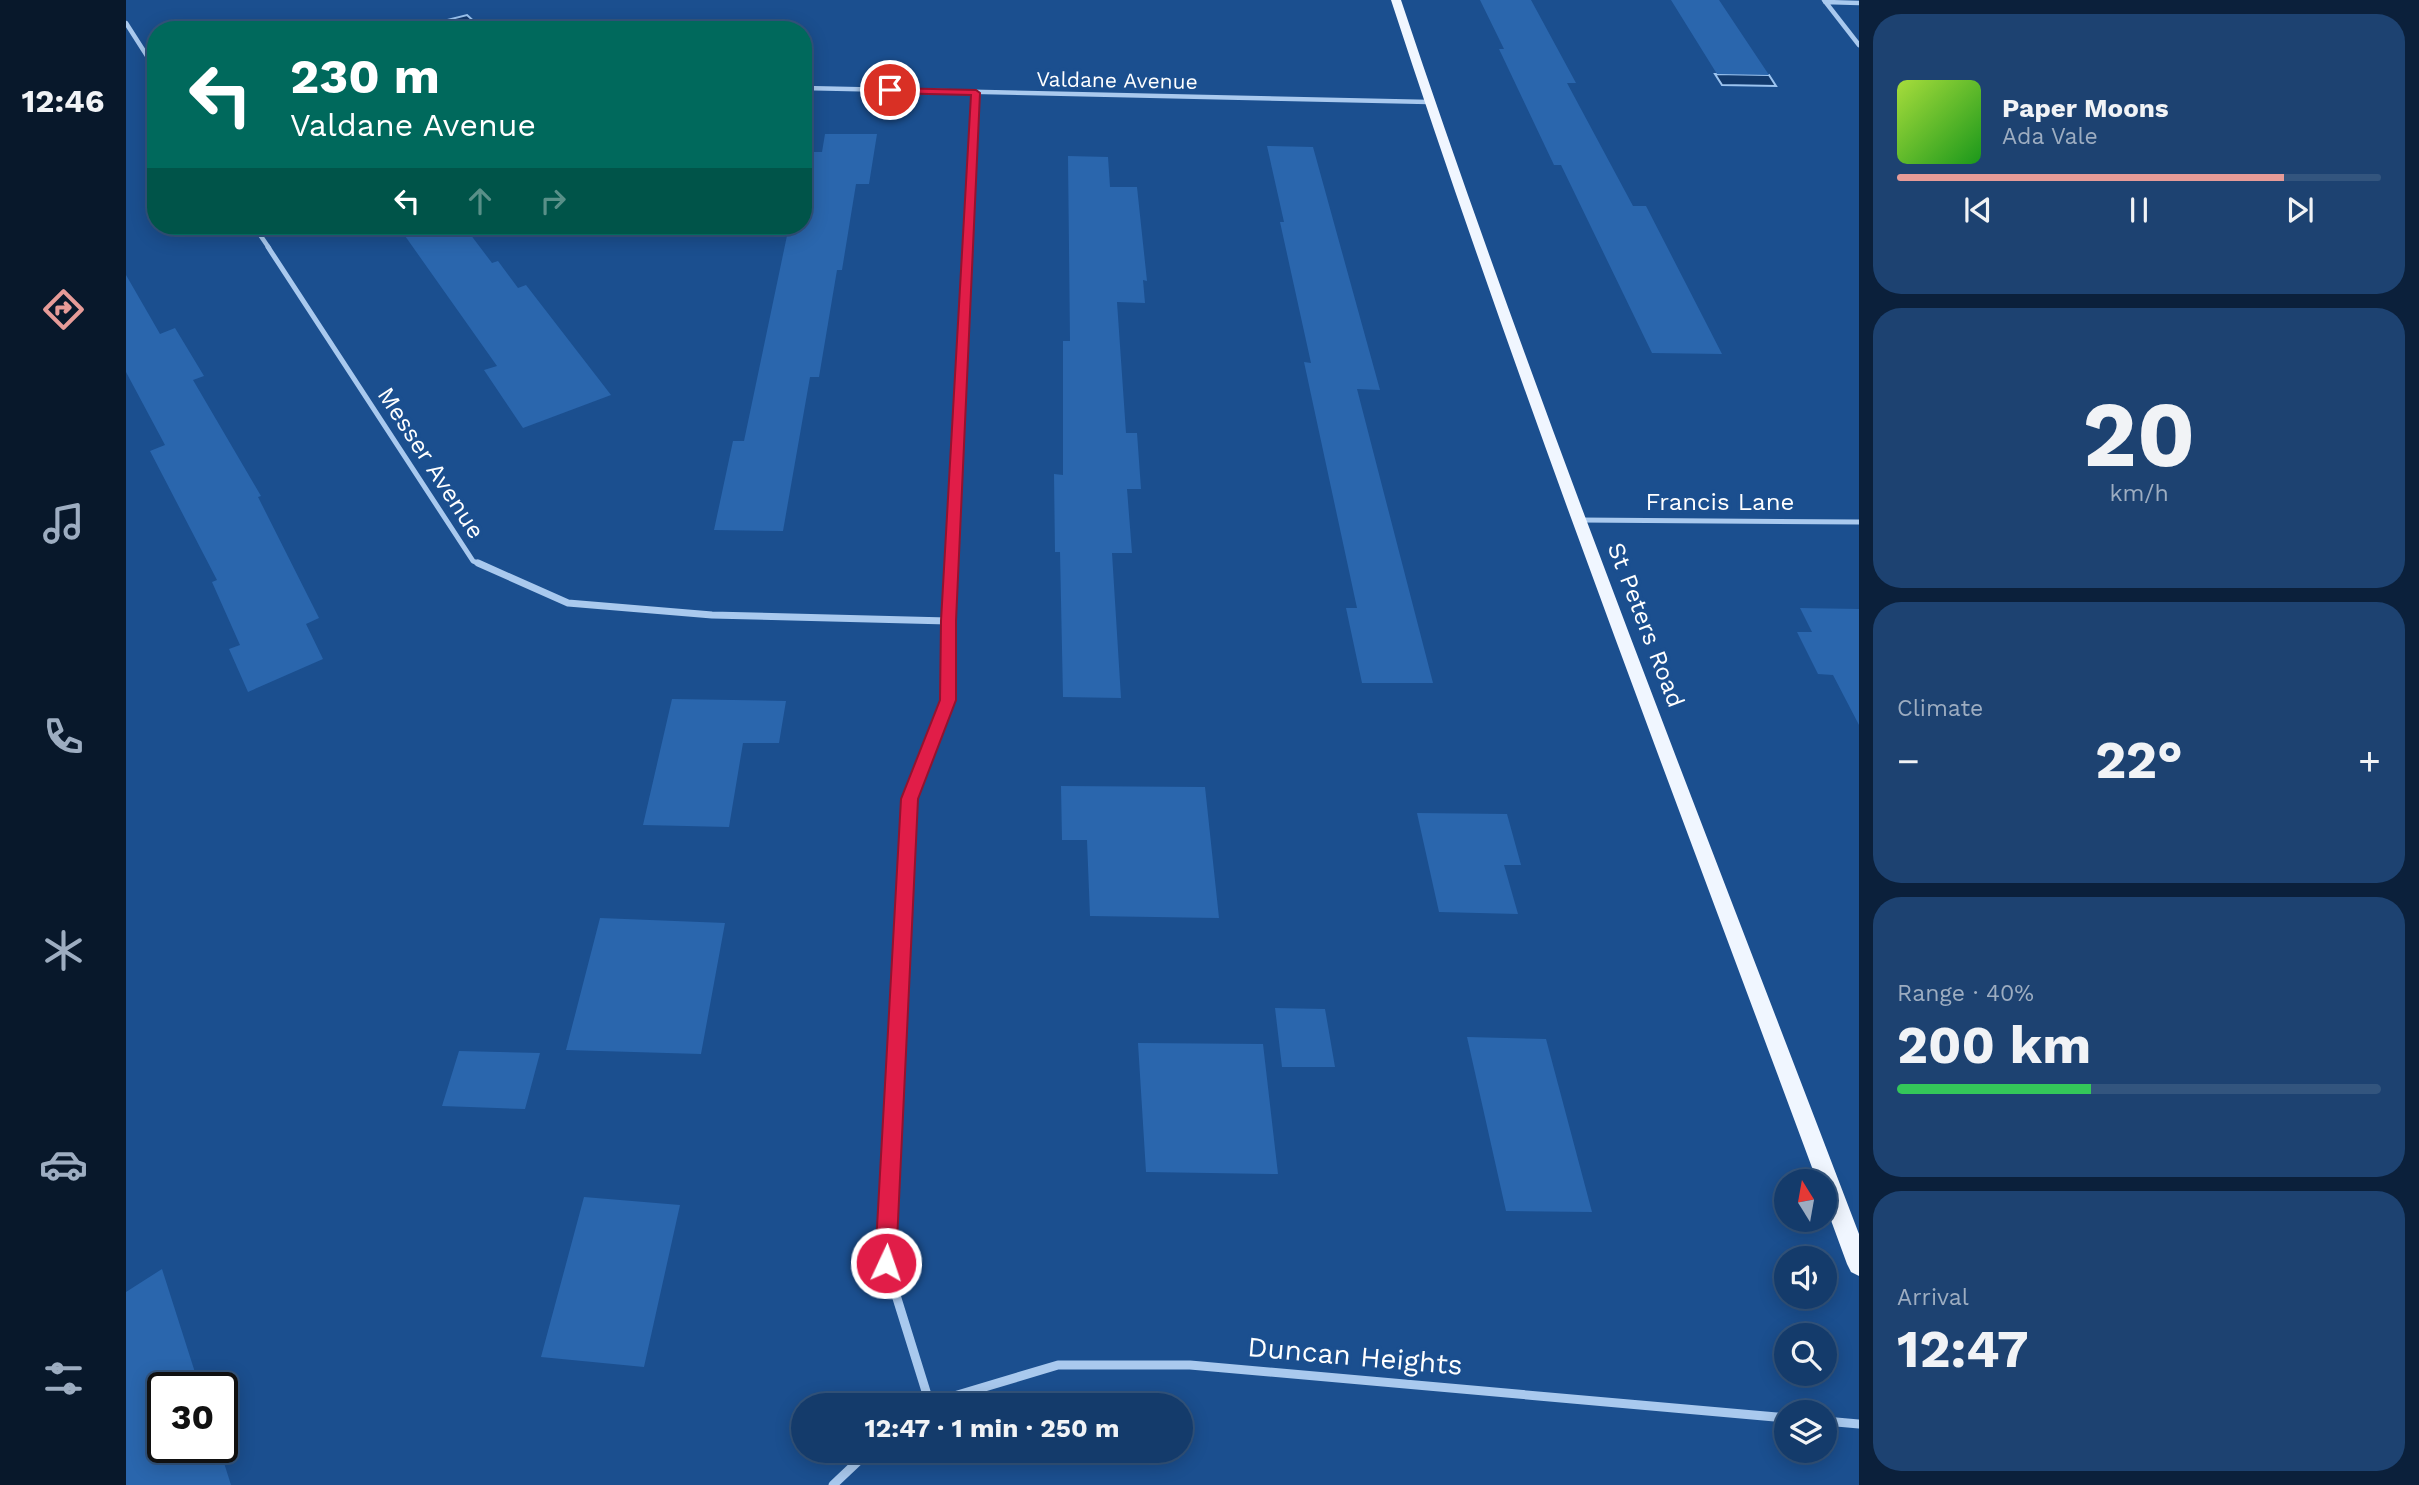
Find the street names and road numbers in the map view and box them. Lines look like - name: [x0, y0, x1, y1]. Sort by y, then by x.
- street label: Valdane Avenue: [1036, 66, 1198, 94]
- street label: Messer Avenue: [372, 382, 490, 544]
- street label: Francis Lane: [1646, 488, 1794, 516]
- street label: St Peters Road: [1602, 539, 1690, 711]
- street label: Duncan Heights: [1246, 1330, 1464, 1382]

